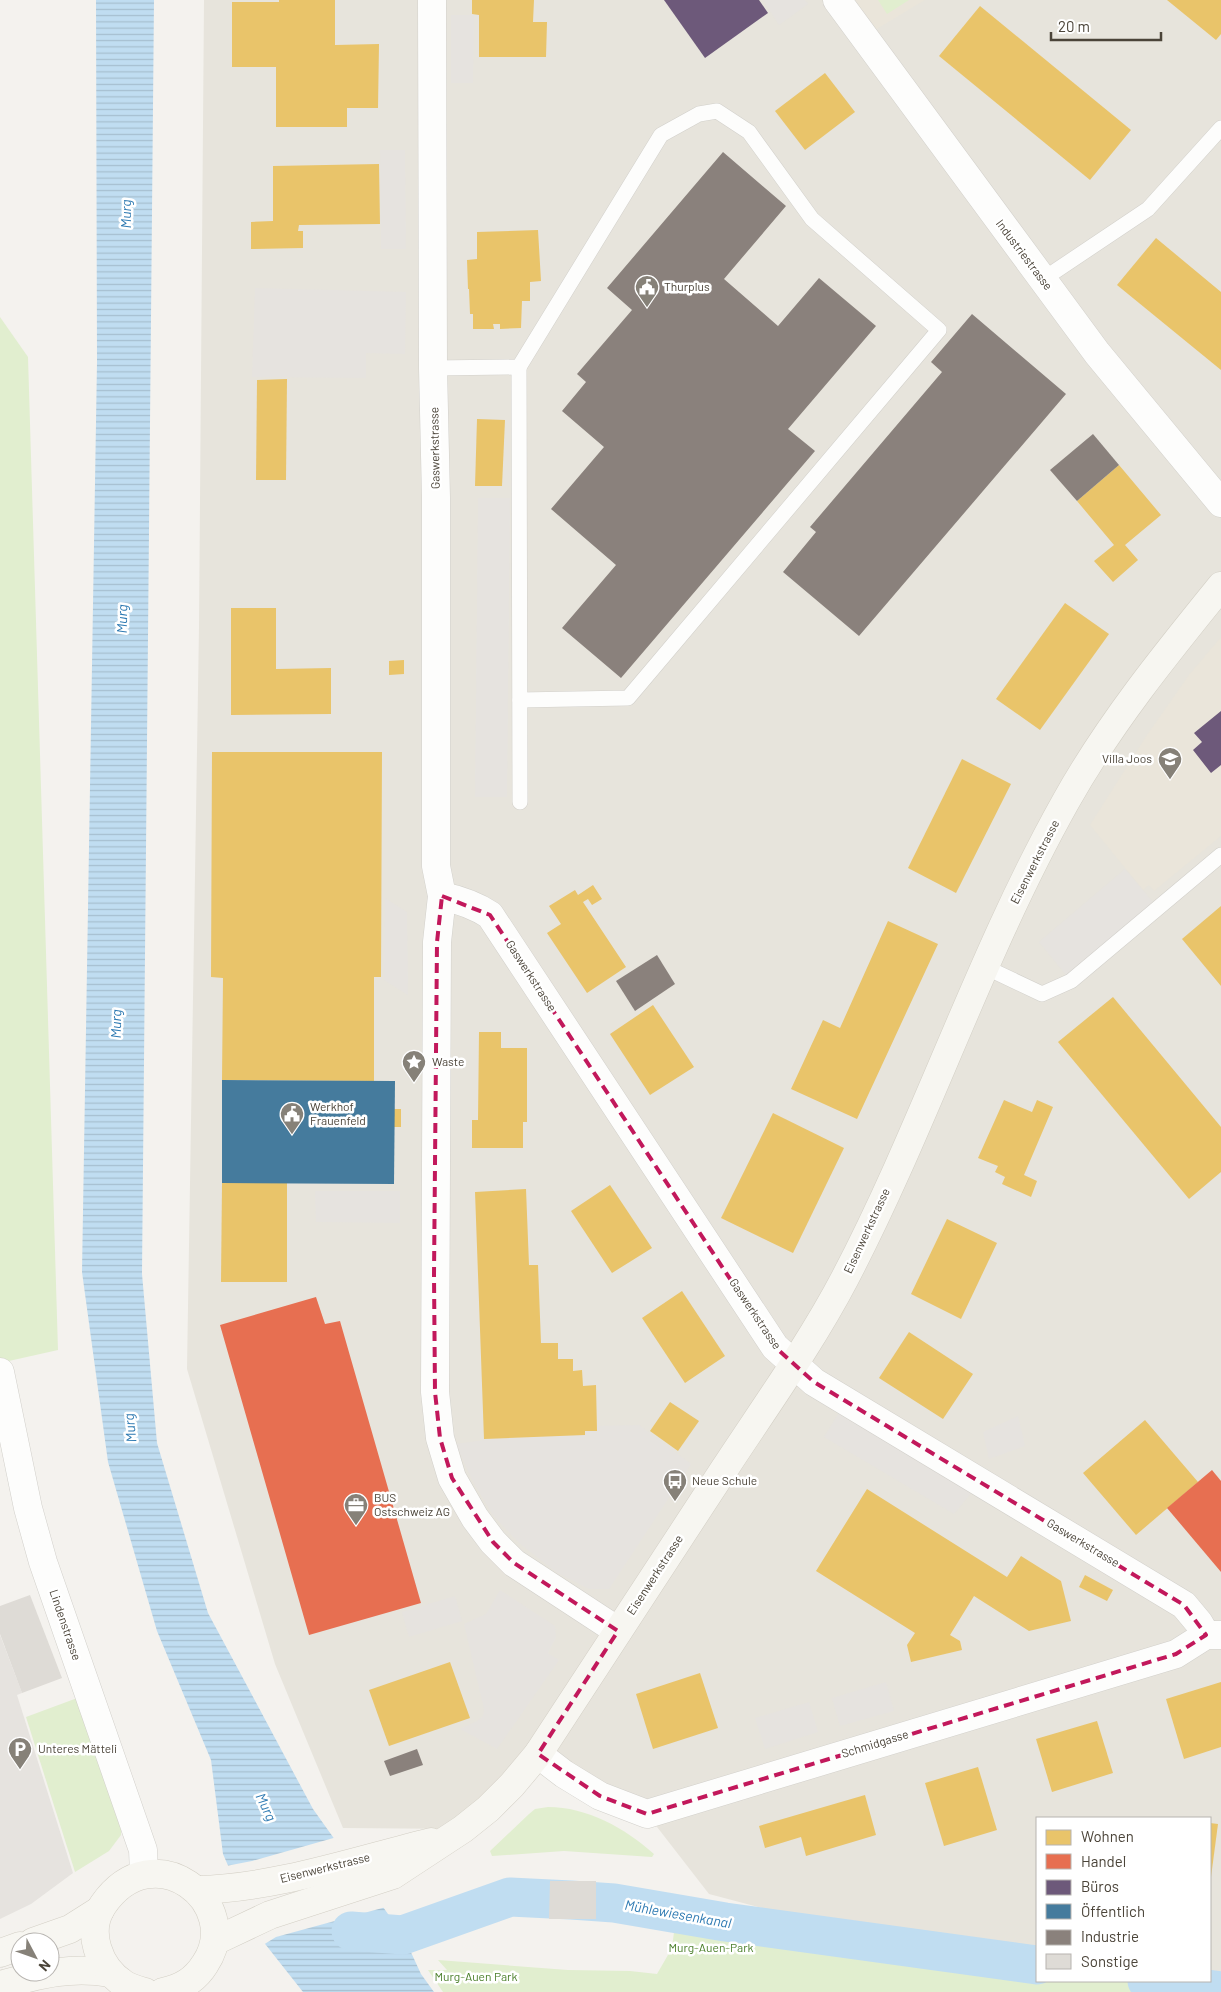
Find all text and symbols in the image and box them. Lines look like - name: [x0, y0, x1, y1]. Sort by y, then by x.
- scale bar: [1051, 10, 1161, 42]
- text: 20 m: [1058, 17, 1090, 35]
- water label: Murg: [117, 199, 134, 229]
- street label: Industriestrasse: [994, 216, 1056, 292]
- public building icon: Thurplus: [634, 274, 660, 308]
- place label: Thurplus: [664, 279, 710, 293]
- street label: Gaswerkstrasse: [426, 407, 442, 489]
- water label: Murg: [113, 604, 130, 634]
- school or university icon: Villa Joos: [1157, 746, 1183, 780]
- place label: Villa Joos: [1102, 751, 1152, 765]
- street label: Eisenwerkstrasse: [1007, 817, 1061, 906]
- street label: Gaswerkstrasse: [504, 937, 560, 1014]
- water label: Murg: [107, 1009, 124, 1039]
- place icon: Waste: [401, 1049, 427, 1083]
- place label: Waste: [432, 1054, 464, 1068]
- place label: Werkhof Frauenfeld: [310, 1099, 366, 1127]
- public building icon: Werkhof Frauenfeld: [279, 1101, 305, 1135]
- street label: Eisenwerkstrasse: [840, 1186, 892, 1275]
- street label: Gaswerkstrasse: [727, 1275, 785, 1351]
- water label: Murg: [120, 1413, 139, 1443]
- bus stop icon: Neue Schule: [662, 1468, 688, 1502]
- place label: Neue Schule: [692, 1473, 757, 1487]
- place label: BUS Ostschweiz AG: [374, 1490, 450, 1518]
- office icon: BUS Ostschweiz AG: [343, 1492, 369, 1526]
- street label: Gaswerkstrasse: [1045, 1515, 1122, 1569]
- street label: Eisenwerkstrasse: [623, 1532, 685, 1617]
- street label: Lindenstrasse: [47, 1587, 85, 1662]
- street label: Schmidgasse: [839, 1726, 910, 1760]
- parking icon: Unteres Mätteli: [7, 1736, 33, 1770]
- place label: Unteres Mätteli: [38, 1741, 117, 1755]
- water label: Murg: [253, 1790, 280, 1824]
- legend: [1036, 1817, 1211, 1982]
- text: Wohnen: [1081, 1827, 1134, 1845]
- street label: Eisenwerkstrasse: [278, 1849, 371, 1885]
- text: Handel: [1081, 1852, 1126, 1870]
- text: Büros: [1081, 1877, 1119, 1895]
- water label: Mühlewiesenkanal: [624, 1896, 733, 1931]
- text: Öffentlich: [1081, 1902, 1145, 1920]
- text: Industrie: [1081, 1927, 1139, 1945]
- north arrow: [10, 1932, 60, 1982]
- park label: Murg-Auen-Park: [668, 1940, 754, 1954]
- text: Sonstige: [1081, 1952, 1139, 1970]
- text: N: [36, 1957, 55, 1975]
- park label: Murg-Auen Park: [435, 1969, 517, 1983]

